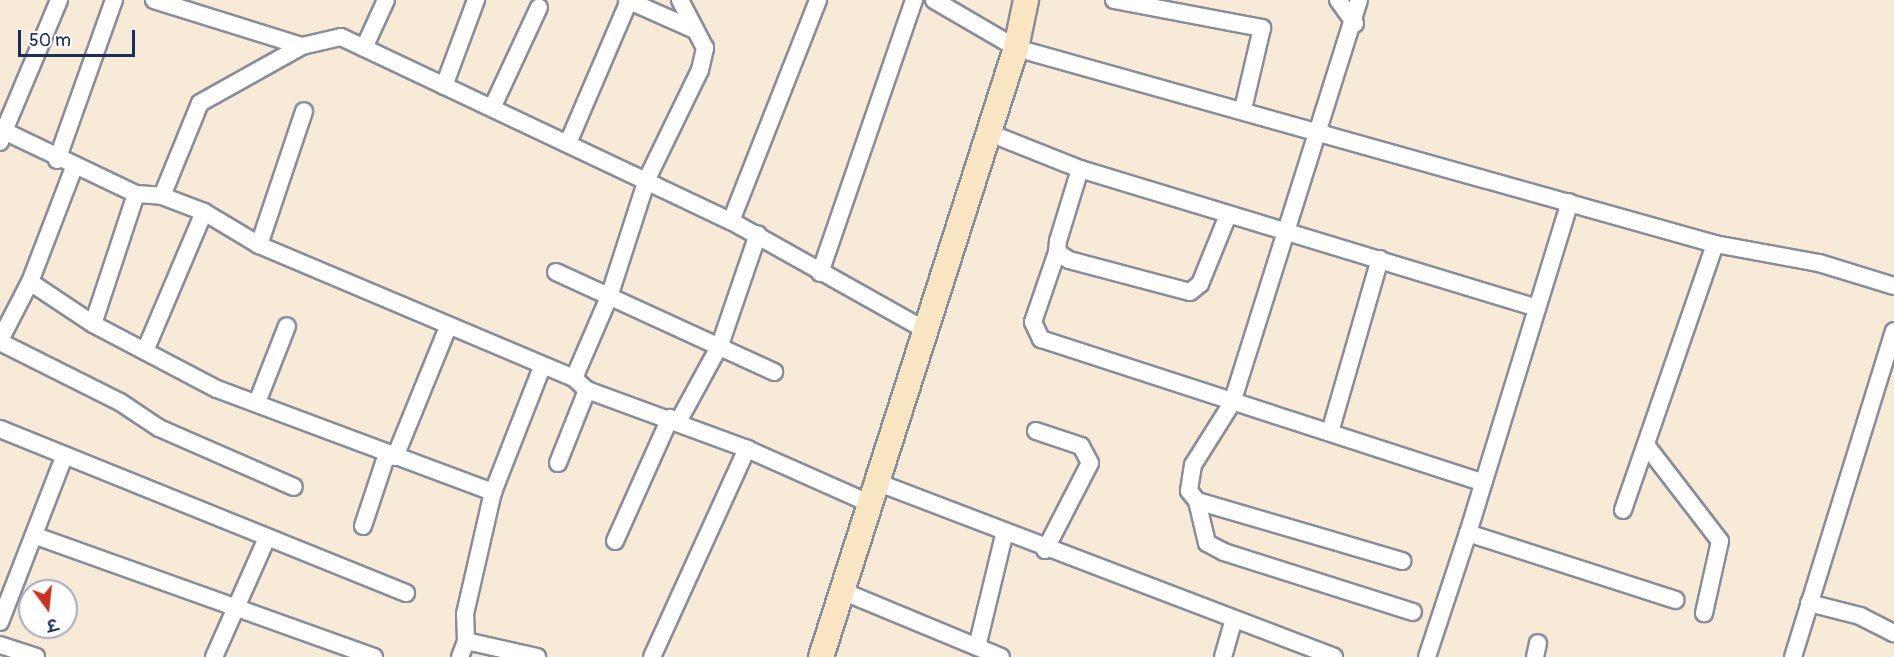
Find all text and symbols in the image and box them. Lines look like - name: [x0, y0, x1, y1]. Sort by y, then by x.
- scale bar: [21, 18, 138, 56]
- text: 50 m: [29, 29, 71, 52]
- north arrow: [18, 579, 78, 639]
- text: उ: [44, 613, 60, 635]

